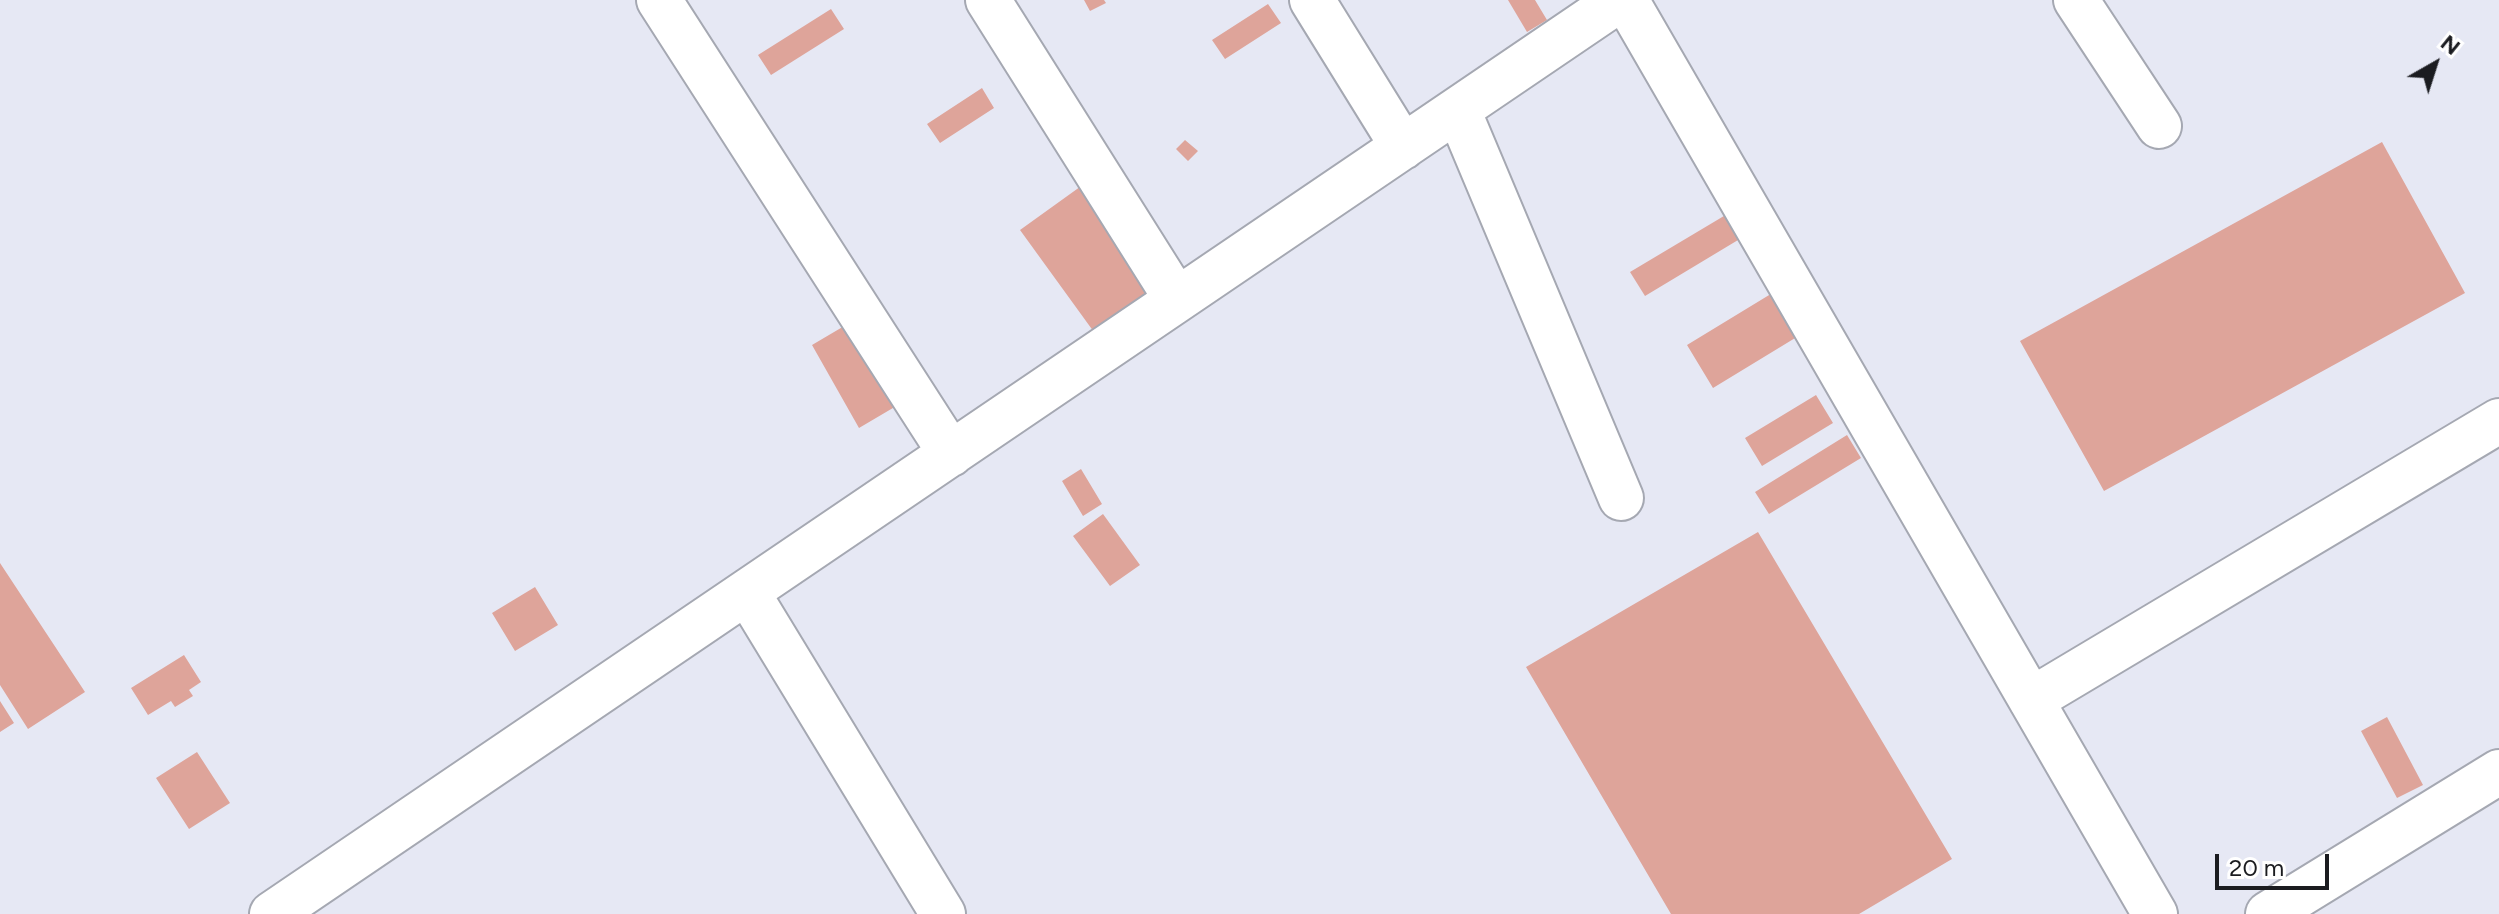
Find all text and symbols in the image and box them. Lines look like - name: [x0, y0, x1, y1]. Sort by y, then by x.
- north arrow: [2395, 24, 2475, 104]
- text: N: [2435, 29, 2466, 61]
- scale bar: [2219, 838, 2333, 888]
- text: 20 m: [2229, 853, 2284, 882]

